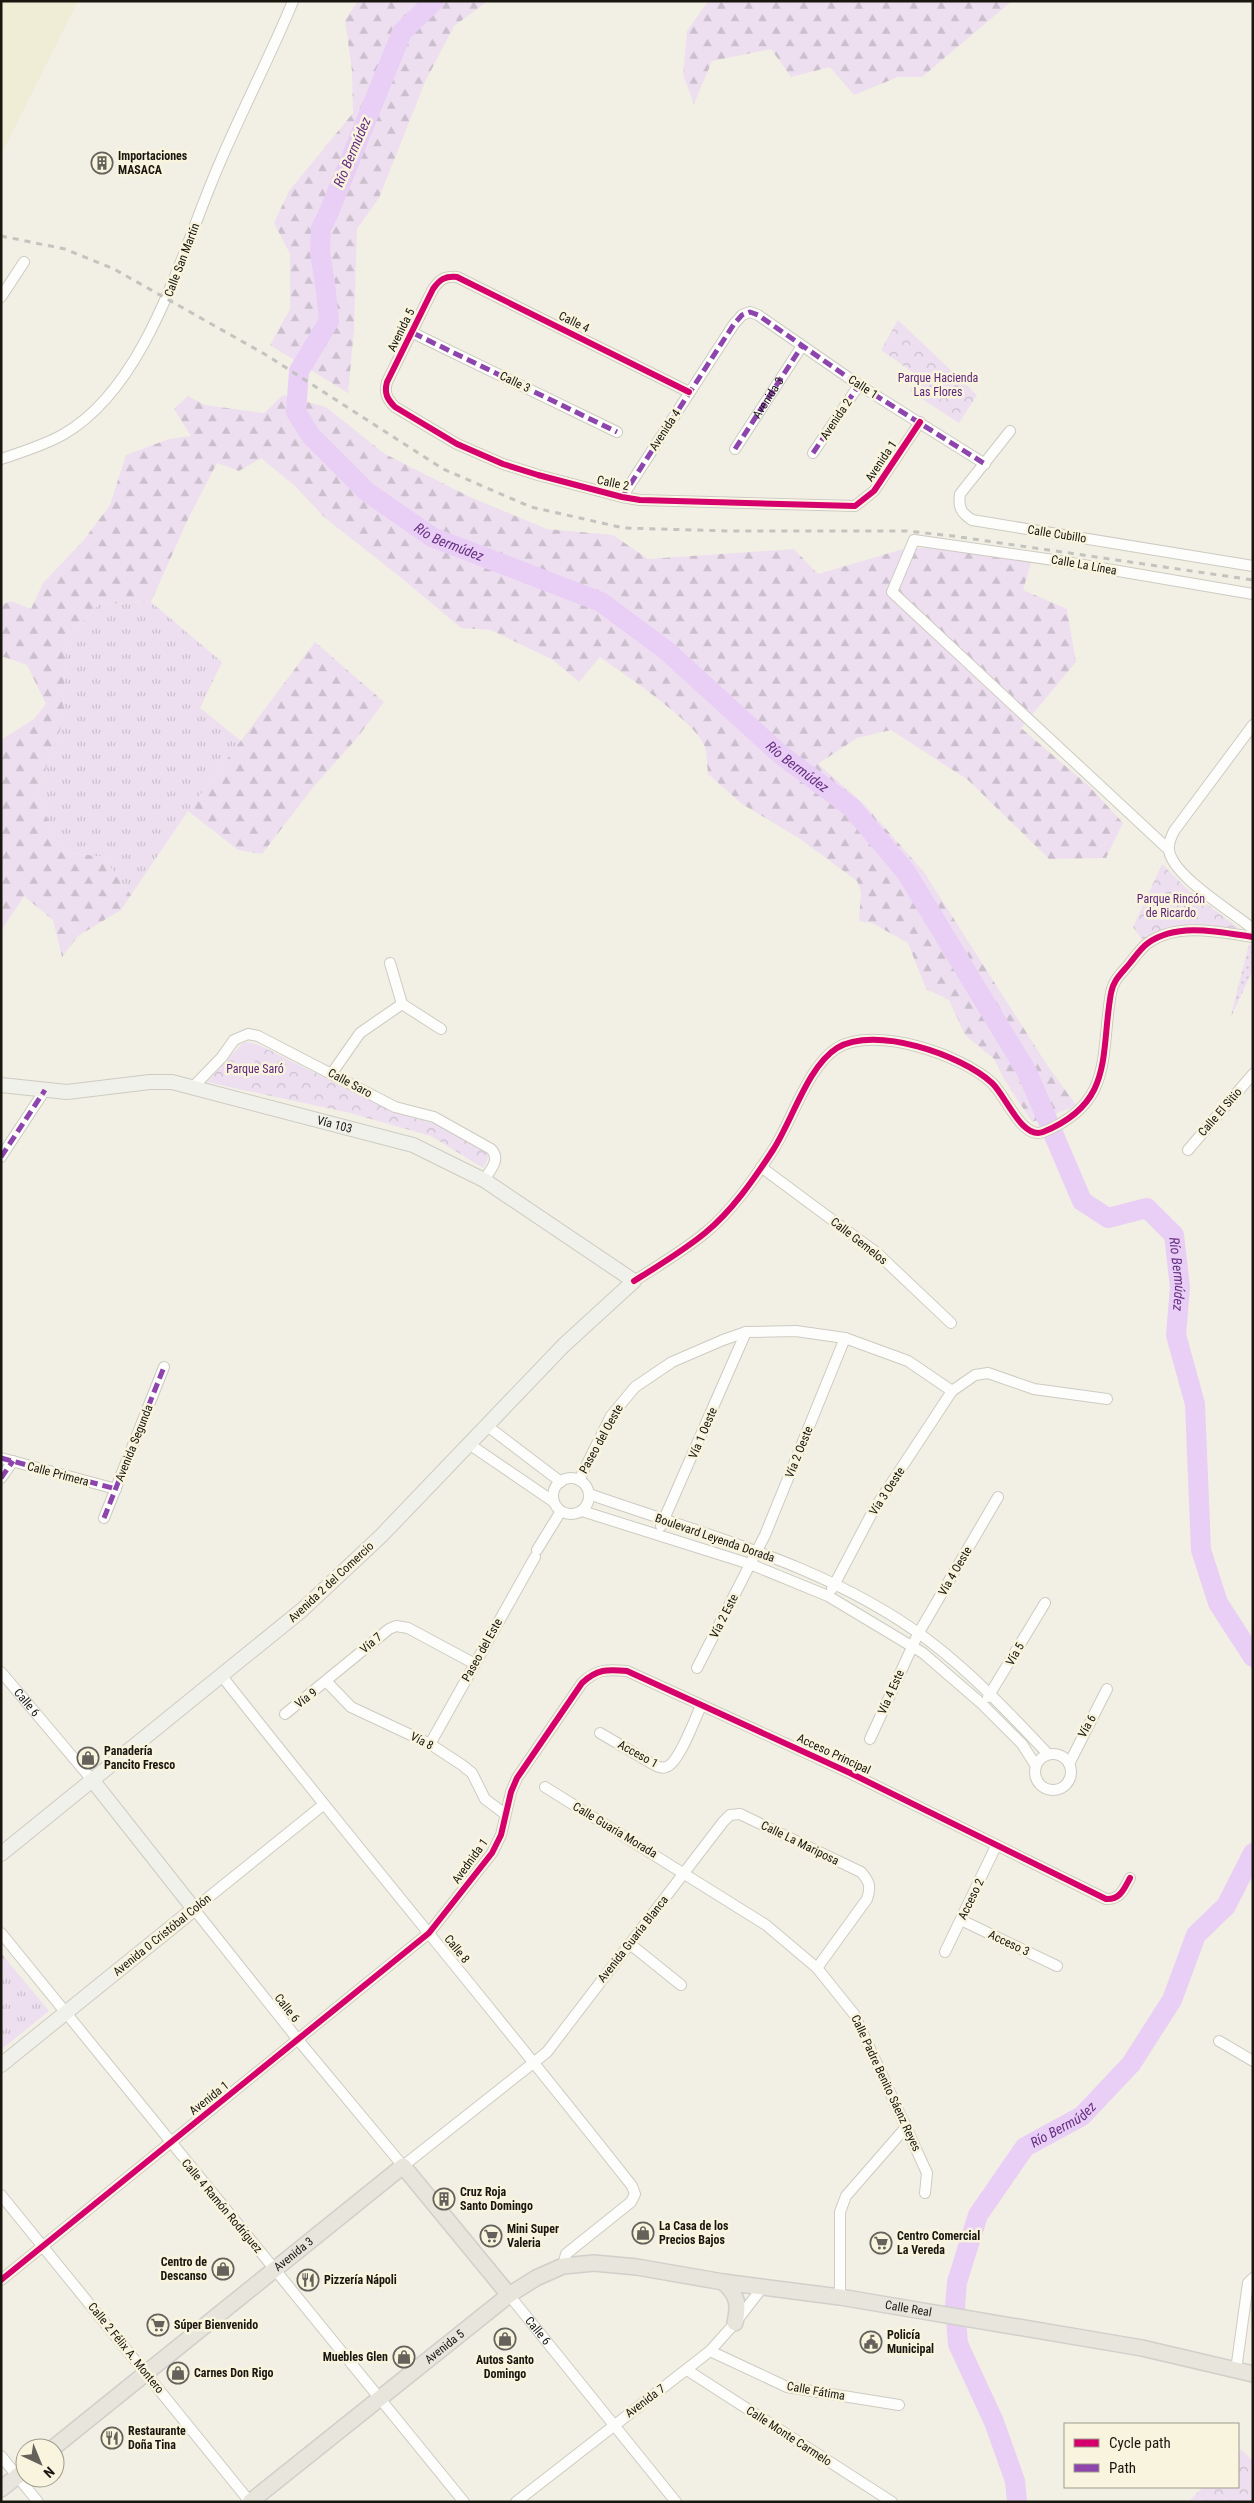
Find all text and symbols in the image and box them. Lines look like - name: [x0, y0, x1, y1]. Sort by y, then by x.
- water label: Río Bermúdez: [330, 115, 374, 189]
- place label: Importaciones MASACA: [118, 149, 188, 177]
- building icon: Importaciones MASACA: [90, 151, 114, 175]
- street label: Calle San Martín: [161, 221, 203, 299]
- street label: Avenida 5: [385, 306, 417, 354]
- street label: Calle 4: [556, 309, 592, 335]
- street label: Calle 3: [497, 369, 533, 395]
- park label: Parque Hacienda Las Flores: [898, 371, 979, 399]
- street label: Calle 1: [846, 372, 880, 402]
- street label: Avenida 3: [750, 375, 787, 421]
- street label: Avenida 2: [817, 396, 855, 442]
- street label: Avenida 4: [647, 407, 684, 453]
- street label: Avenida 1: [862, 438, 900, 484]
- street label: Calle 2: [596, 473, 630, 493]
- water label: Río Bermúdez: [411, 519, 486, 564]
- street label: Calle Cubillo: [1027, 522, 1087, 546]
- street label: Calle La Línea: [1050, 552, 1118, 578]
- water label: Río Bermúdez: [763, 738, 832, 796]
- park label: Parque Rincón de Ricardo: [1137, 892, 1205, 920]
- park label: Parque Saró: [226, 1062, 284, 1076]
- street label: Calle Saro: [326, 1066, 374, 1100]
- street label: Calle El Sitio: [1195, 1085, 1245, 1139]
- street label: Vía 103: [315, 1113, 354, 1136]
- street label: Calle Gemelos: [828, 1215, 890, 1267]
- water label: Río Bermúdez: [1166, 1236, 1188, 1312]
- street label: Avenida Segunda: [112, 1402, 156, 1483]
- street label: Paseo del Oeste: [576, 1402, 626, 1476]
- street label: Vía 1 Oeste: [686, 1405, 720, 1461]
- street label: Vía 2 Oeste: [782, 1424, 816, 1480]
- street label: Calle Primera: [26, 1459, 91, 1489]
- street label: Vía 3 Oeste: [866, 1464, 908, 1518]
- street label: Boulevard Leyenda Dorada: [653, 1511, 777, 1565]
- street label: Avenida 2 del Comercio: [285, 1539, 377, 1625]
- street label: Vía 4 Oeste: [935, 1544, 975, 1598]
- street label: Vía 2 Este: [707, 1591, 741, 1640]
- street label: Paseo del Este: [459, 1616, 505, 1684]
- street label: Vía 7: [357, 1630, 385, 1656]
- street label: Vía 5: [1003, 1640, 1027, 1668]
- street label: Vía 4 Este: [875, 1667, 907, 1716]
- street label: Vía 9: [292, 1685, 320, 1711]
- street label: Calle 6: [11, 1686, 43, 1720]
- street label: Vía 6: [1075, 1712, 1099, 1740]
- street label: Vía 8: [408, 1729, 436, 1753]
- street label: Acceso Principal: [795, 1731, 873, 1777]
- street label: Acceso 1: [615, 1737, 661, 1771]
- place label: Panadería Pancito Fresco: [104, 1744, 175, 1772]
- shop icon: Panadería Pancito Fresco: [76, 1746, 100, 1770]
- street label: Calle Guaria Morada: [570, 1799, 660, 1861]
- street label: Calle La Mariposa: [759, 1818, 842, 1868]
- street label: Avednida 1: [449, 1836, 491, 1886]
- street label: Acceso 2: [955, 1876, 987, 1922]
- street label: Avenida 0 Cristóbal Colón: [110, 1891, 214, 1979]
- street label: Avenida Guaria Blanca: [595, 1893, 671, 1985]
- street label: Acceso 3: [986, 1927, 1032, 1959]
- street label: Calle 8: [441, 1932, 473, 1966]
- street label: Calle 6: [272, 1991, 303, 2025]
- street label: Calle Padre Benito Sáenz Reyes: [848, 2013, 924, 2153]
- street label: Avenida 1: [186, 2078, 232, 2118]
- water label: Río Bermúdez: [1027, 2098, 1099, 2151]
- street label: Calle 4 Ramón Rodríguez: [179, 2156, 265, 2256]
- place label: Cruz Roja Santo Domingo: [460, 2185, 533, 2213]
- building icon: Cruz Roja Santo Domingo: [432, 2187, 456, 2211]
- place label: La Casa de los Precios Bajos: [659, 2219, 729, 2247]
- shop icon: La Casa de los Precios Bajos: [631, 2221, 655, 2245]
- place label: Mini Super Valeria: [507, 2222, 559, 2250]
- supermarket icon: Mini Super Valeria: [479, 2224, 503, 2248]
- place label: Centro Comercial La Vereda: [897, 2229, 980, 2257]
- supermarket icon: Centro Comercial La Vereda: [869, 2231, 893, 2255]
- street label: Avenida 3: [271, 2234, 316, 2274]
- place label: Centro de Descanso: [161, 2255, 207, 2283]
- shop icon: Centro de Descanso: [211, 2257, 235, 2281]
- restaurant icon: Pizzería Nápoli: [296, 2268, 320, 2292]
- place label: Pizzería Nápoli: [324, 2273, 397, 2287]
- street label: Calle Real: [884, 2298, 933, 2319]
- street label: Calle 2 Félix A. Montero: [85, 2300, 167, 2396]
- supermarket icon: Súper Bienvenido: [146, 2313, 170, 2337]
- street label: Calle 6: [522, 2314, 554, 2348]
- place label: Súper Bienvenido: [174, 2318, 258, 2332]
- street label: Avenida 5: [422, 2327, 467, 2366]
- shop icon: Autos Santo Domingo: [493, 2327, 517, 2351]
- place label: Policía Municipal: [887, 2328, 934, 2356]
- public building icon: Policía Municipal: [859, 2330, 883, 2354]
- shop icon: Muebles Glen: [392, 2345, 416, 2369]
- place label: Muebles Glen: [323, 2350, 388, 2364]
- place label: Autos Santo Domingo: [476, 2353, 534, 2381]
- shop icon: Carnes Don Rigo: [166, 2361, 190, 2385]
- place label: Carnes Don Rigo: [194, 2366, 273, 2380]
- street label: Calle Fátima: [786, 2379, 846, 2403]
- street label: Avenida 7: [622, 2381, 668, 2421]
- street label: Calle Monte Carmelo: [744, 2403, 834, 2469]
- legend: [1064, 2423, 1239, 2488]
- place label: Restaurante Doña Tina: [128, 2424, 186, 2452]
- restaurant icon: Restaurante Doña Tina: [100, 2426, 124, 2450]
- text: Cycle path: [1109, 2434, 1171, 2452]
- north arrow: [15, 2438, 65, 2488]
- text: Path: [1109, 2459, 1136, 2477]
- text: N: [40, 2464, 58, 2481]

